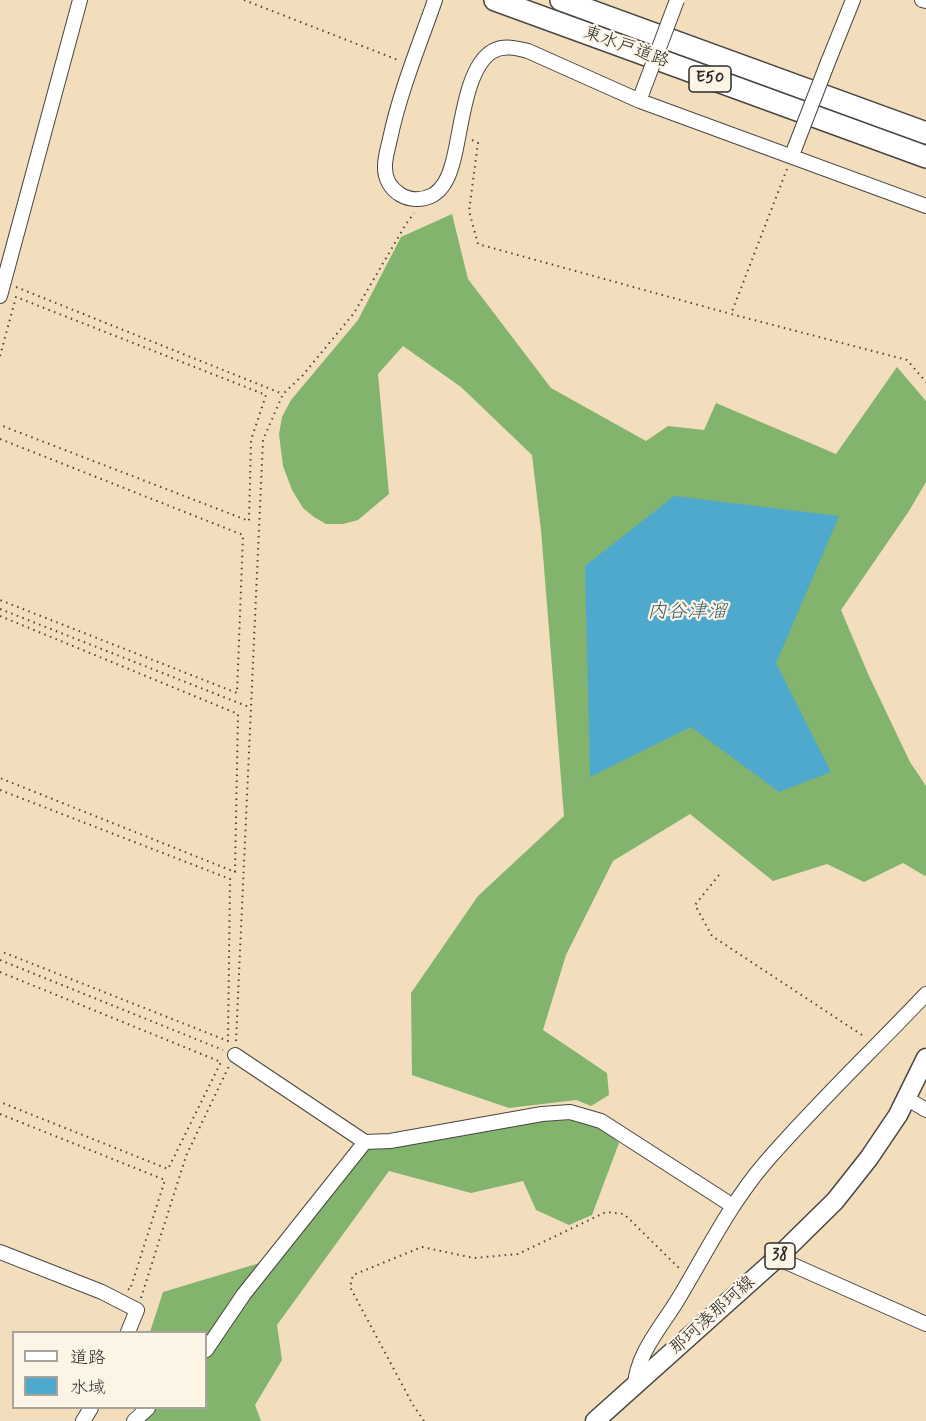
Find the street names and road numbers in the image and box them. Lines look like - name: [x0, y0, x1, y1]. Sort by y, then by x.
- street label: 東水戸道路: [580, 22, 672, 74]
- road number: E50: [689, 66, 731, 92]
- road number: 38: [765, 1243, 795, 1269]
- street label: 那珂湊那珂線: [666, 1272, 760, 1360]

